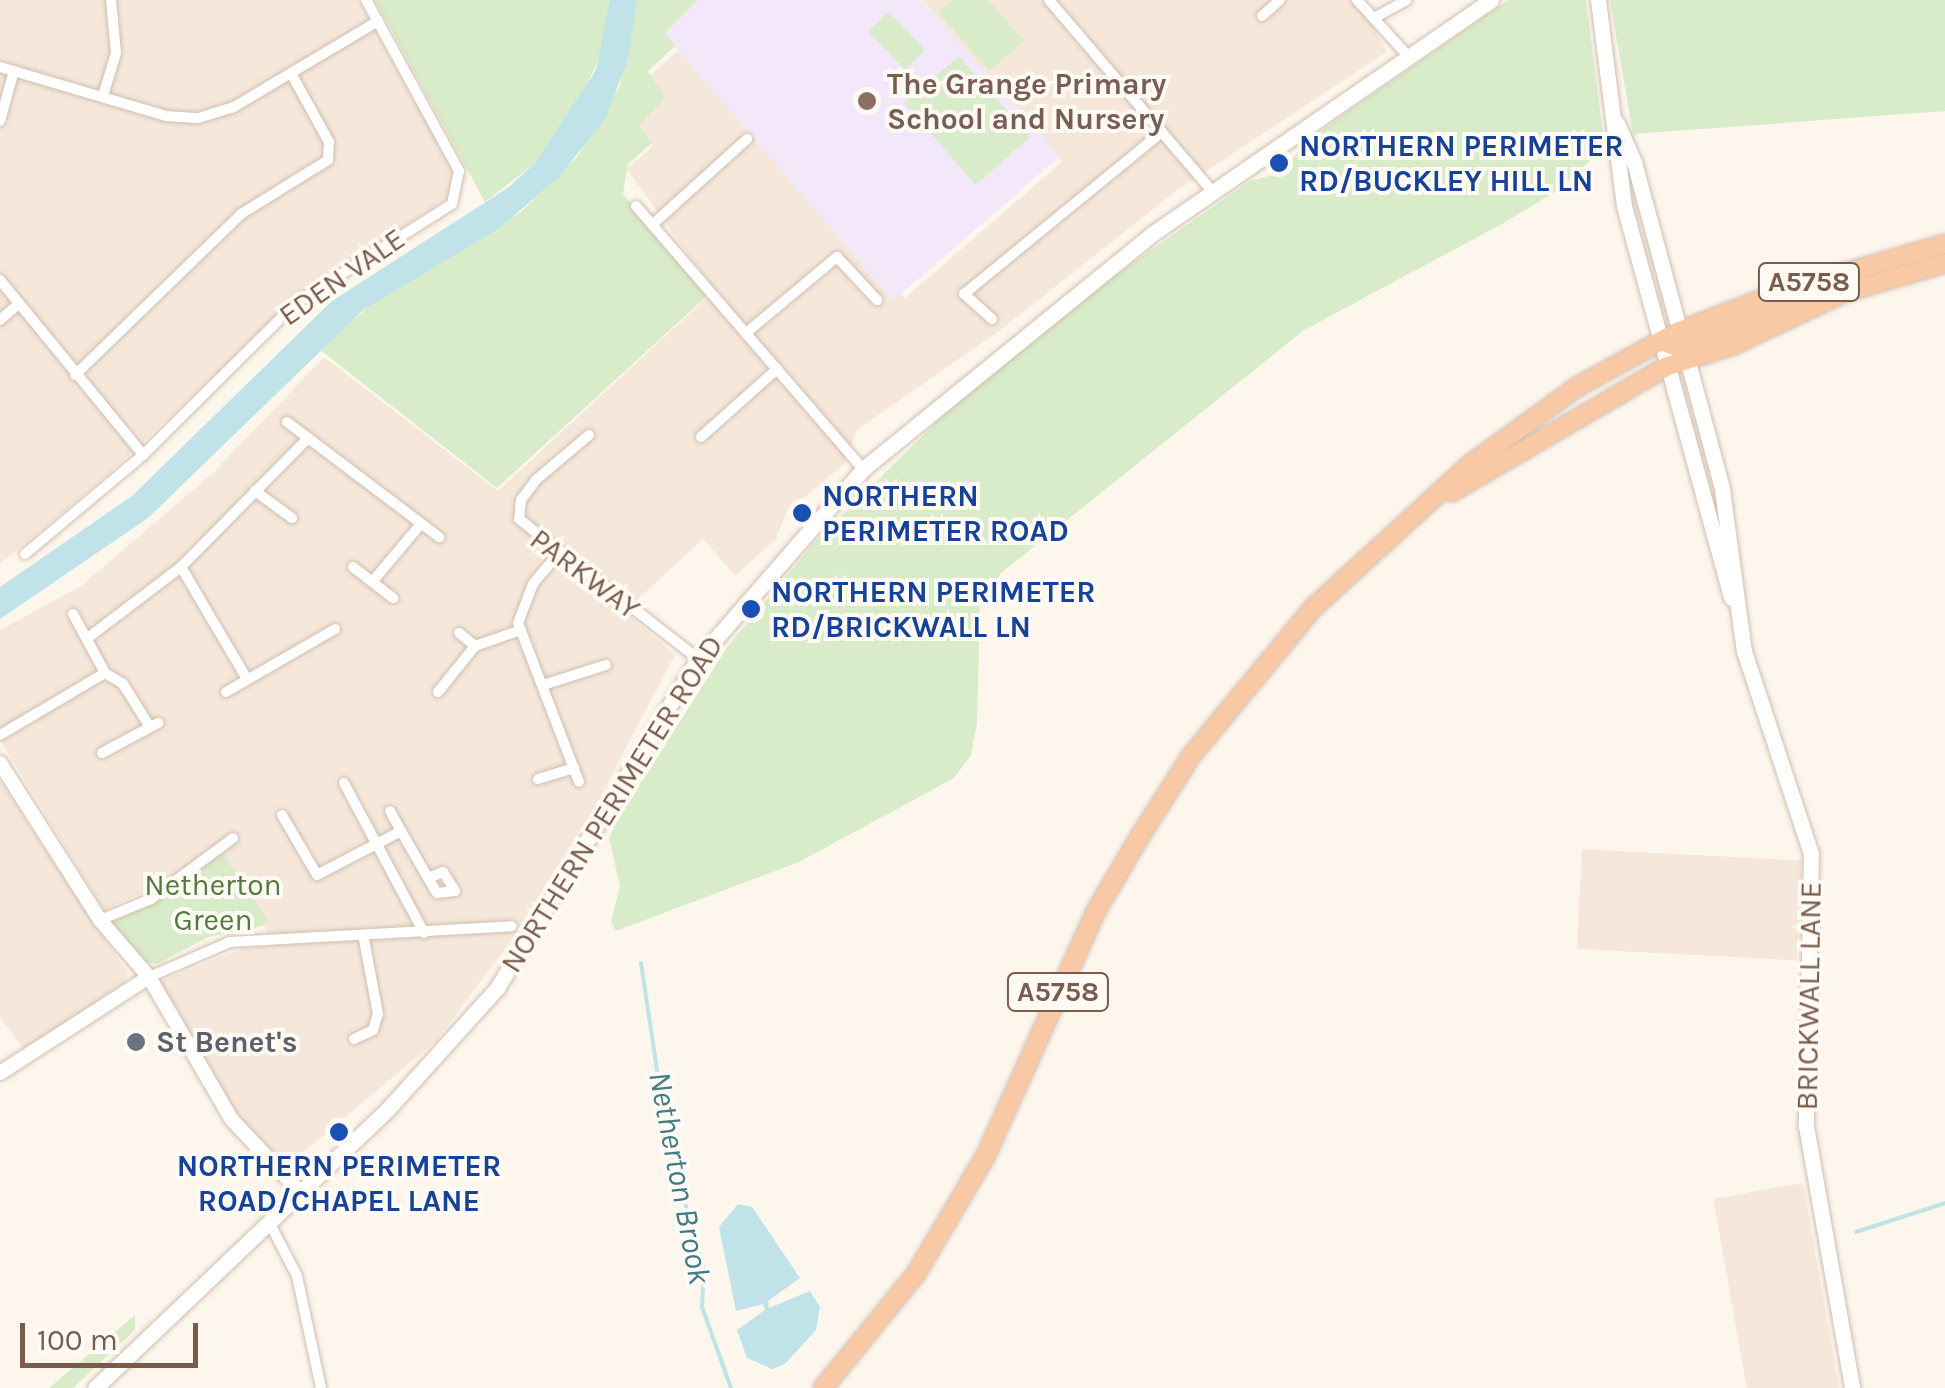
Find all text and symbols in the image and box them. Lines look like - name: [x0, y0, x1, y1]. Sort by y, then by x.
- place label: The Grange Primary School and Nursery: [887, 66, 1166, 136]
- marker: The Grange Primary School and Nursery: [856, 90, 878, 112]
- place label: NORTHERN PERIMETER RD/BUCKLEY HILL LN: [1299, 128, 1624, 198]
- marker: NORTHERN PERIMETER RD/BUCKLEY HILL LN: [1268, 152, 1290, 174]
- street label: EDEN VALE: [272, 221, 412, 333]
- road number: A5758: [1756, 259, 1862, 305]
- place label: NORTHERN PERIMETER ROAD: [822, 478, 1069, 548]
- marker: NORTHERN PERIMETER ROAD: [791, 502, 813, 524]
- street label: PARKWAY: [523, 521, 647, 627]
- place label: NORTHERN PERIMETER RD/BRICKWALL LN: [771, 574, 1096, 644]
- marker: NORTHERN PERIMETER RD/BRICKWALL LN: [740, 598, 762, 620]
- street label: NORTHERN PERIMETER ROAD: [493, 629, 731, 979]
- park label: Netherton Green: [144, 867, 282, 938]
- street label: BRICKWALL LANE: [1789, 881, 1829, 1111]
- road number: A5758: [1006, 969, 1110, 1015]
- place label: St Benet's: [156, 1024, 298, 1060]
- marker: St Benet's: [125, 1031, 147, 1053]
- water label: Netherton Brook: [640, 1068, 718, 1288]
- marker: NORTHERN PERIMETER ROAD/CHAPEL LANE: [328, 1121, 350, 1143]
- place label: NORTHERN PERIMETER ROAD/CHAPEL LANE: [177, 1148, 501, 1218]
- scale bar: [25, 1303, 202, 1365]
- text: 100 m: [37, 1322, 118, 1358]

